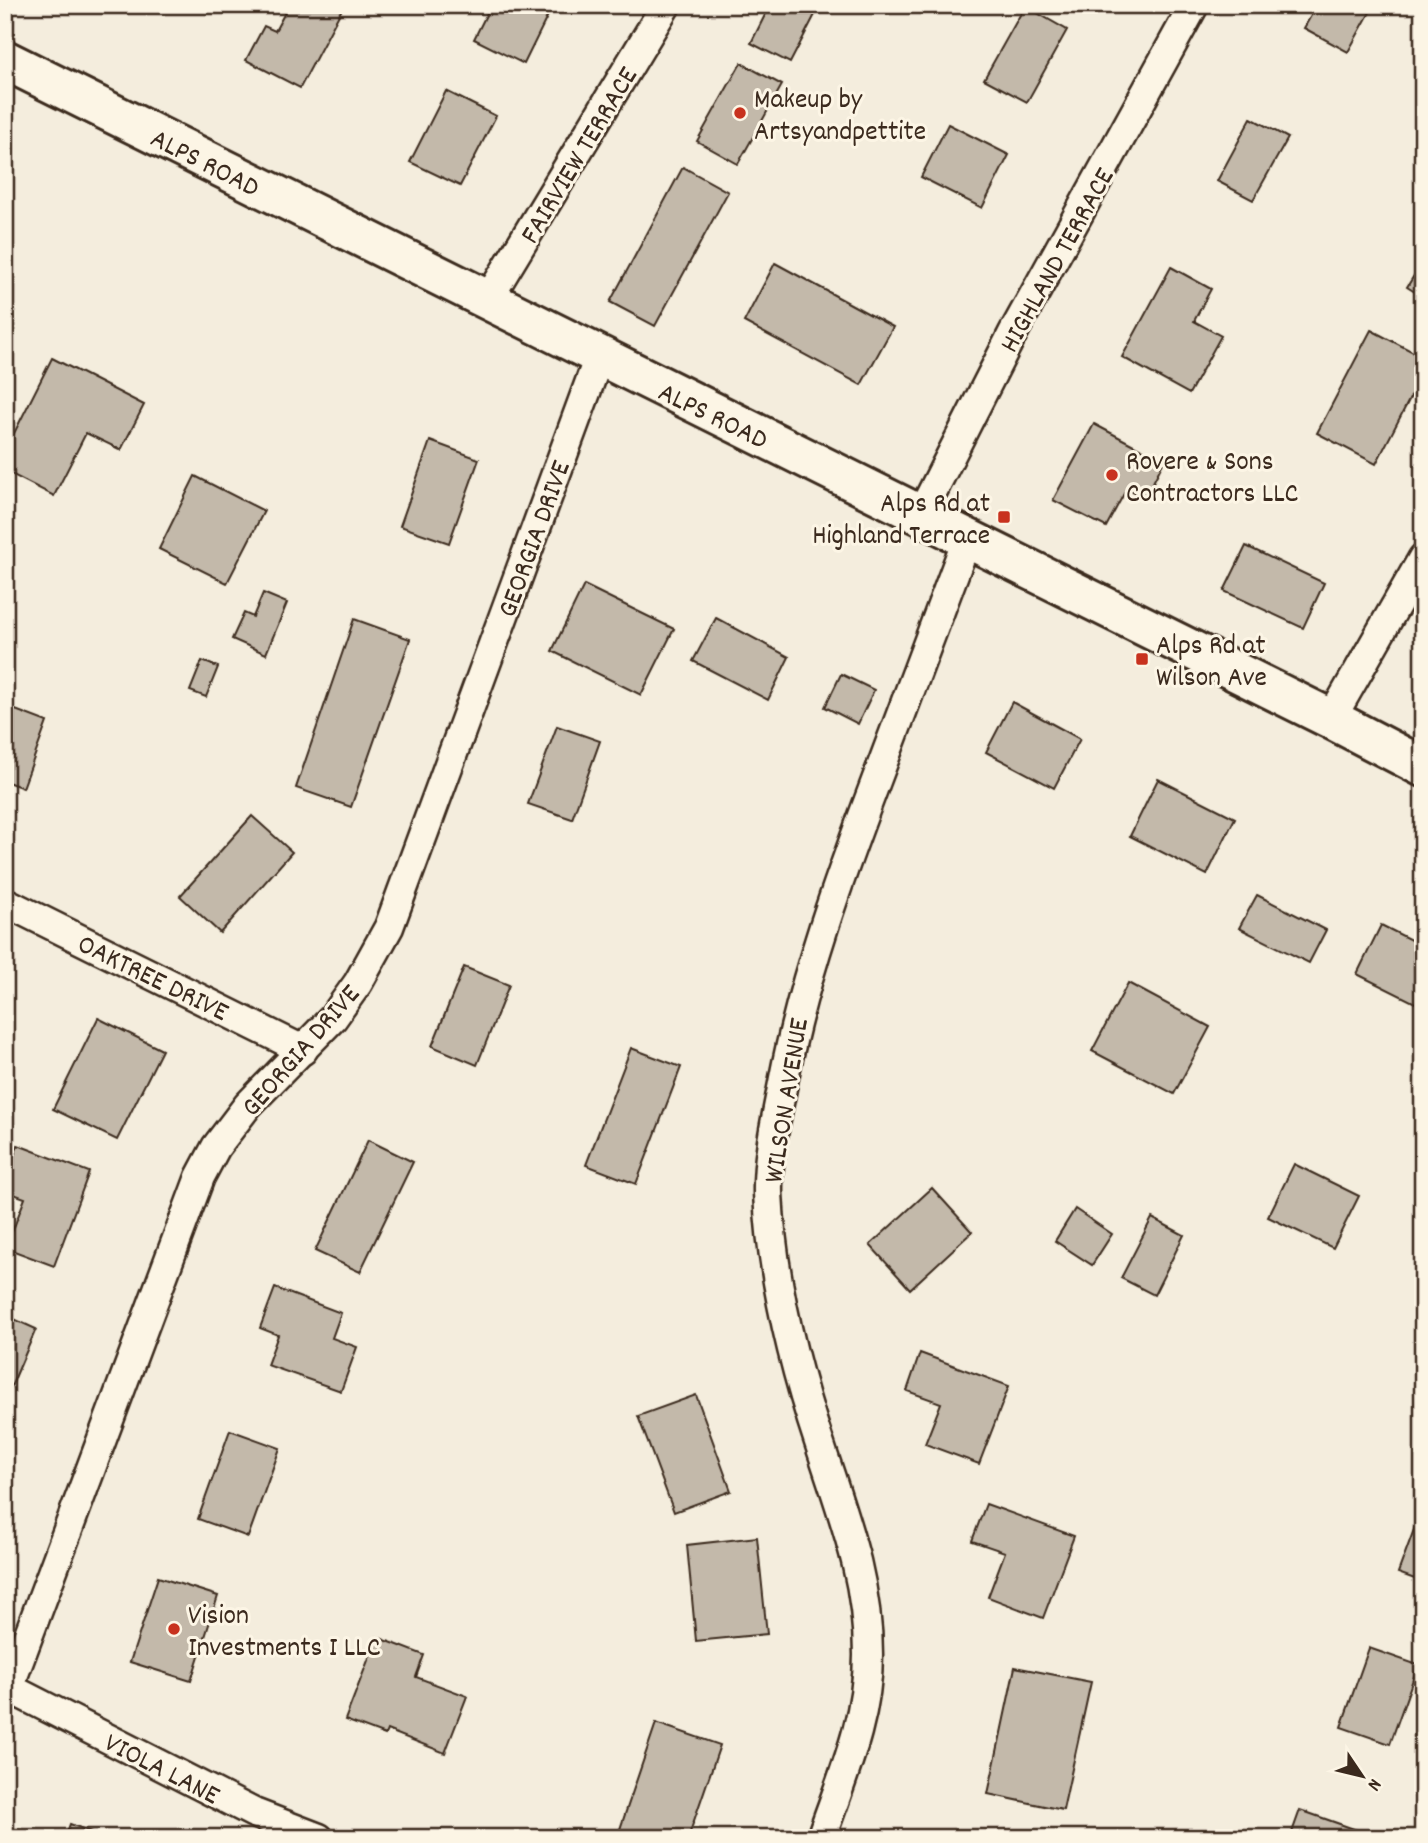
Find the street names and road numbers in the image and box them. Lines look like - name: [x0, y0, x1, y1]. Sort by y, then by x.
- street label: FAIRVIEW TERRACE: [513, 60, 650, 253]
- street label: ALPS ROAD: [142, 121, 265, 210]
- street label: HIGHLAND TERRACE: [992, 161, 1127, 361]
- street label: ALPS ROAD: [650, 375, 773, 462]
- street label: GEORGIA DRIVE: [490, 456, 584, 624]
- street label: OAKTREE DRIVE: [69, 927, 234, 1035]
- street label: GEORGIA DRIVE: [234, 977, 372, 1127]
- street label: WILSON AVENUE: [756, 1015, 822, 1186]
- street label: VIOLA LANE: [96, 1725, 226, 1818]

